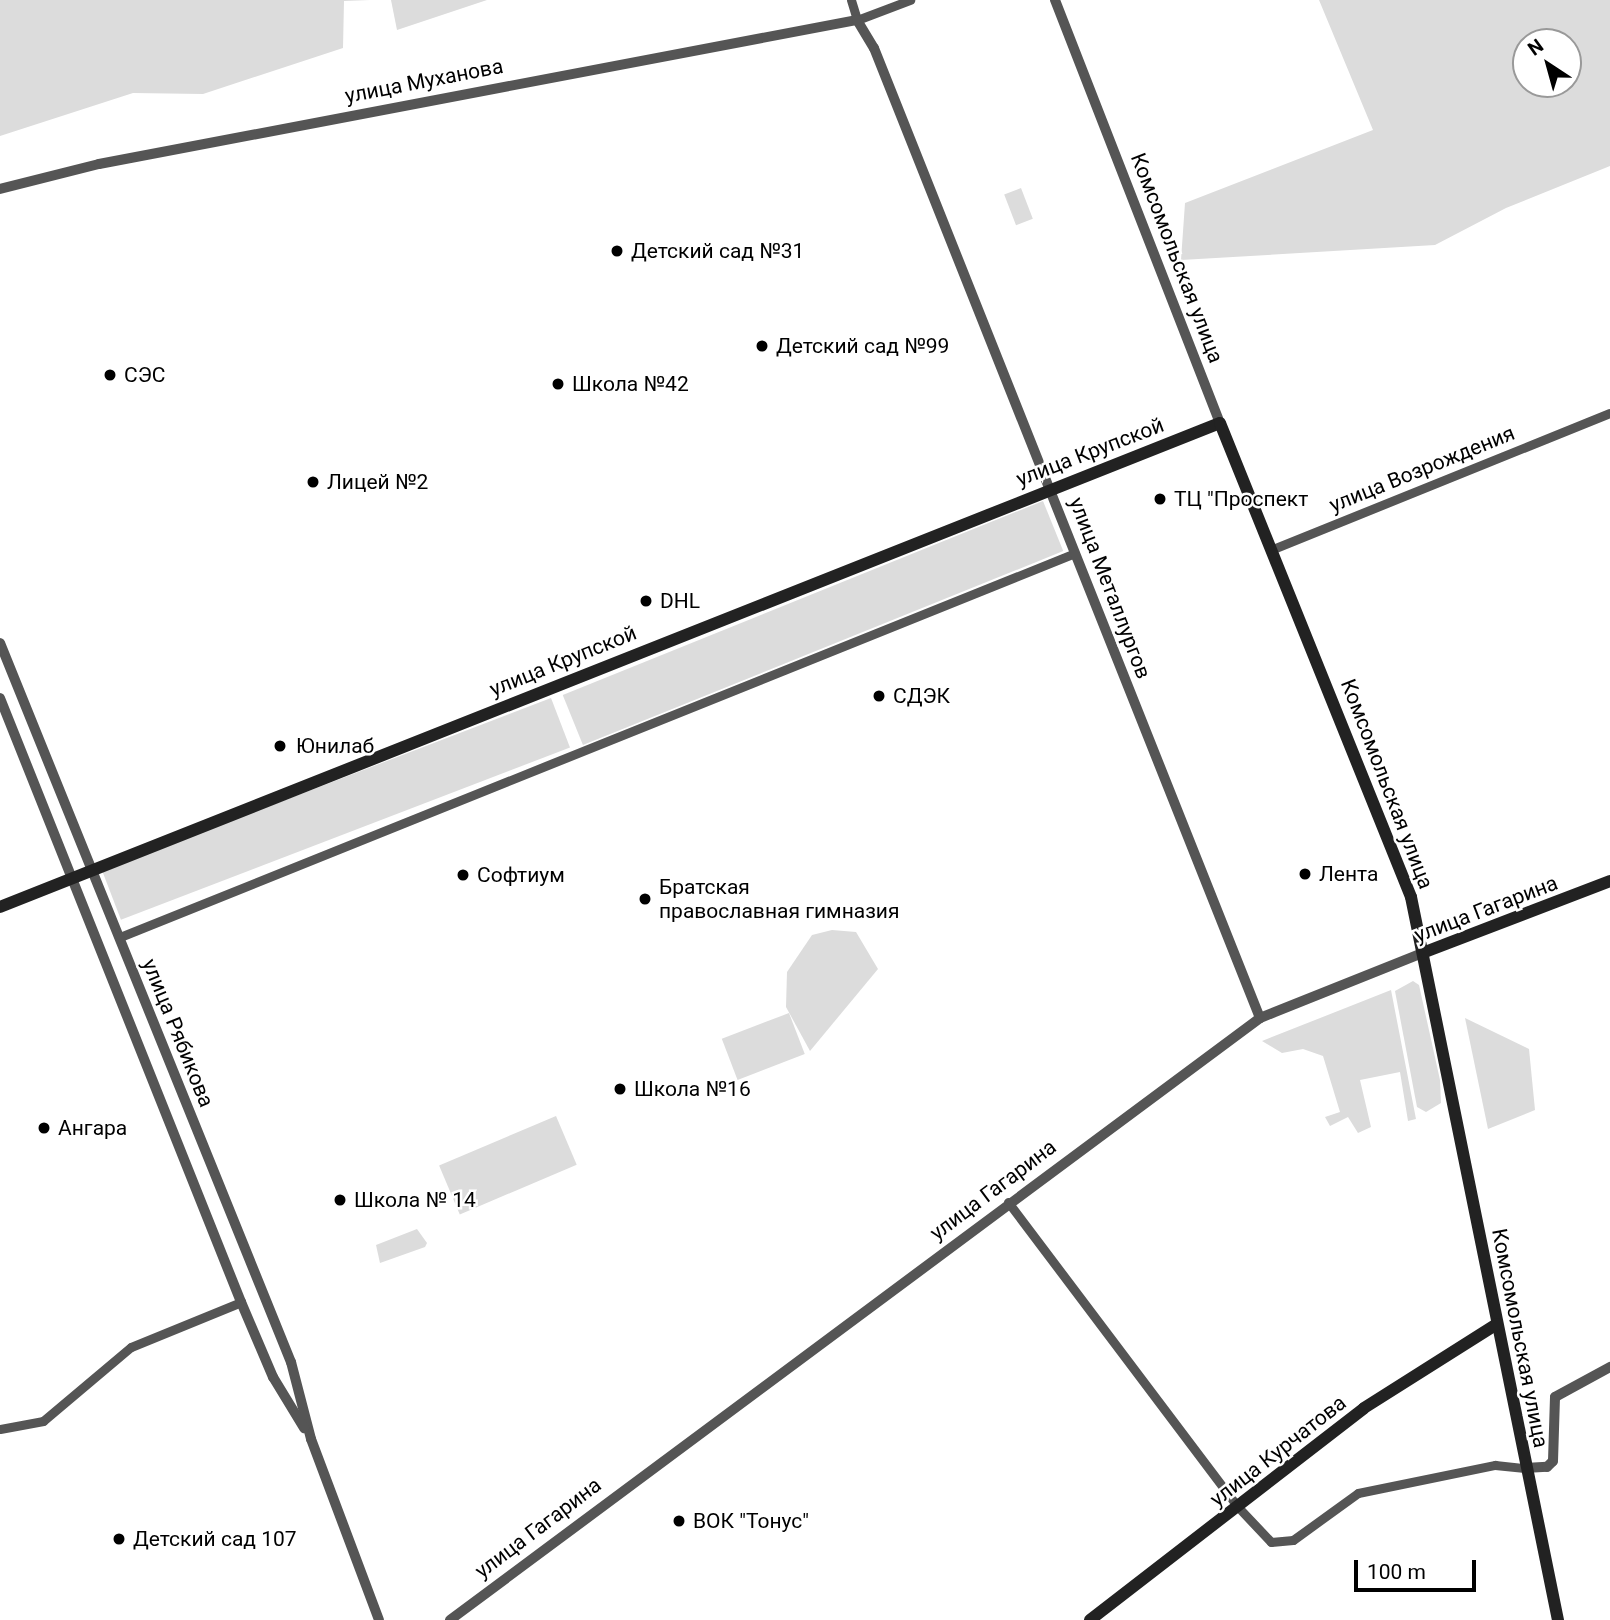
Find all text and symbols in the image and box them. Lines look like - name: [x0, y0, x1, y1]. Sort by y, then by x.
- north arrow: [1512, 28, 1582, 98]
- text: N: [1523, 34, 1548, 60]
- street label: улица Муханова: [343, 53, 505, 109]
- street label: Комсомольская улица: [1125, 149, 1229, 367]
- place label: Детский сад №31: [631, 238, 804, 264]
- marker: Детский сад №31: [609, 243, 625, 259]
- place label: Детский сад №99: [776, 333, 949, 359]
- marker: Детский сад №99: [754, 338, 770, 354]
- place label: СЭС: [124, 362, 165, 388]
- marker: СЭС: [102, 367, 118, 383]
- place label: Школа №42: [572, 371, 689, 397]
- marker: Школа №42: [550, 376, 566, 392]
- street label: улица Крупской: [1013, 412, 1167, 492]
- street label: улица Возрождения: [1326, 420, 1518, 518]
- place label: Лицей №2: [327, 469, 428, 495]
- marker: Лицей №2: [305, 474, 321, 490]
- place label: ТЦ "Проспект: [1174, 486, 1308, 512]
- marker: ТЦ "Проспект: [1152, 491, 1168, 507]
- street label: улица Металлургов: [1064, 494, 1156, 682]
- place label: DHL: [660, 588, 700, 614]
- marker: DHL: [638, 593, 654, 609]
- street label: улица Крупской: [486, 620, 640, 702]
- street label: Комсомольская улица: [1335, 675, 1439, 893]
- place label: СДЭК: [893, 683, 950, 709]
- marker: СДЭК: [871, 688, 887, 704]
- place label: Юнилаб: [296, 733, 374, 759]
- marker: Юнилаб: [270, 736, 290, 756]
- place label: Лента: [1319, 861, 1378, 887]
- place label: Софтиум: [477, 862, 565, 888]
- marker: Лента: [1297, 866, 1313, 882]
- marker: Софтиум: [455, 867, 471, 883]
- street label: улица Гагарина: [1411, 870, 1561, 948]
- place label: Братская православная гимназия: [659, 874, 900, 924]
- marker: Братская православная гимназия: [637, 891, 653, 907]
- street label: улица Рябикова: [137, 955, 219, 1111]
- place label: Школа №16: [634, 1076, 751, 1102]
- marker: Школа №16: [612, 1081, 628, 1097]
- place label: Ангара: [58, 1115, 127, 1141]
- marker: Ангара: [36, 1120, 52, 1136]
- street label: улица Гагарина: [925, 1134, 1061, 1246]
- place label: Школа № 14: [354, 1187, 476, 1213]
- marker: Школа № 14: [332, 1192, 348, 1208]
- street label: Комсомольская улица: [1486, 1226, 1554, 1450]
- street label: улица Курчатова: [1205, 1390, 1351, 1512]
- street label: улица Гагарина: [470, 1472, 606, 1584]
- place label: ВОК "Тонус": [693, 1508, 809, 1534]
- marker: ВОК "Тонус": [671, 1513, 687, 1529]
- place label: Детский сад 107: [133, 1526, 297, 1552]
- marker: Детский сад 107: [111, 1531, 127, 1547]
- scale bar: [1358, 1546, 1480, 1590]
- text: 100 m: [1367, 1560, 1426, 1584]

